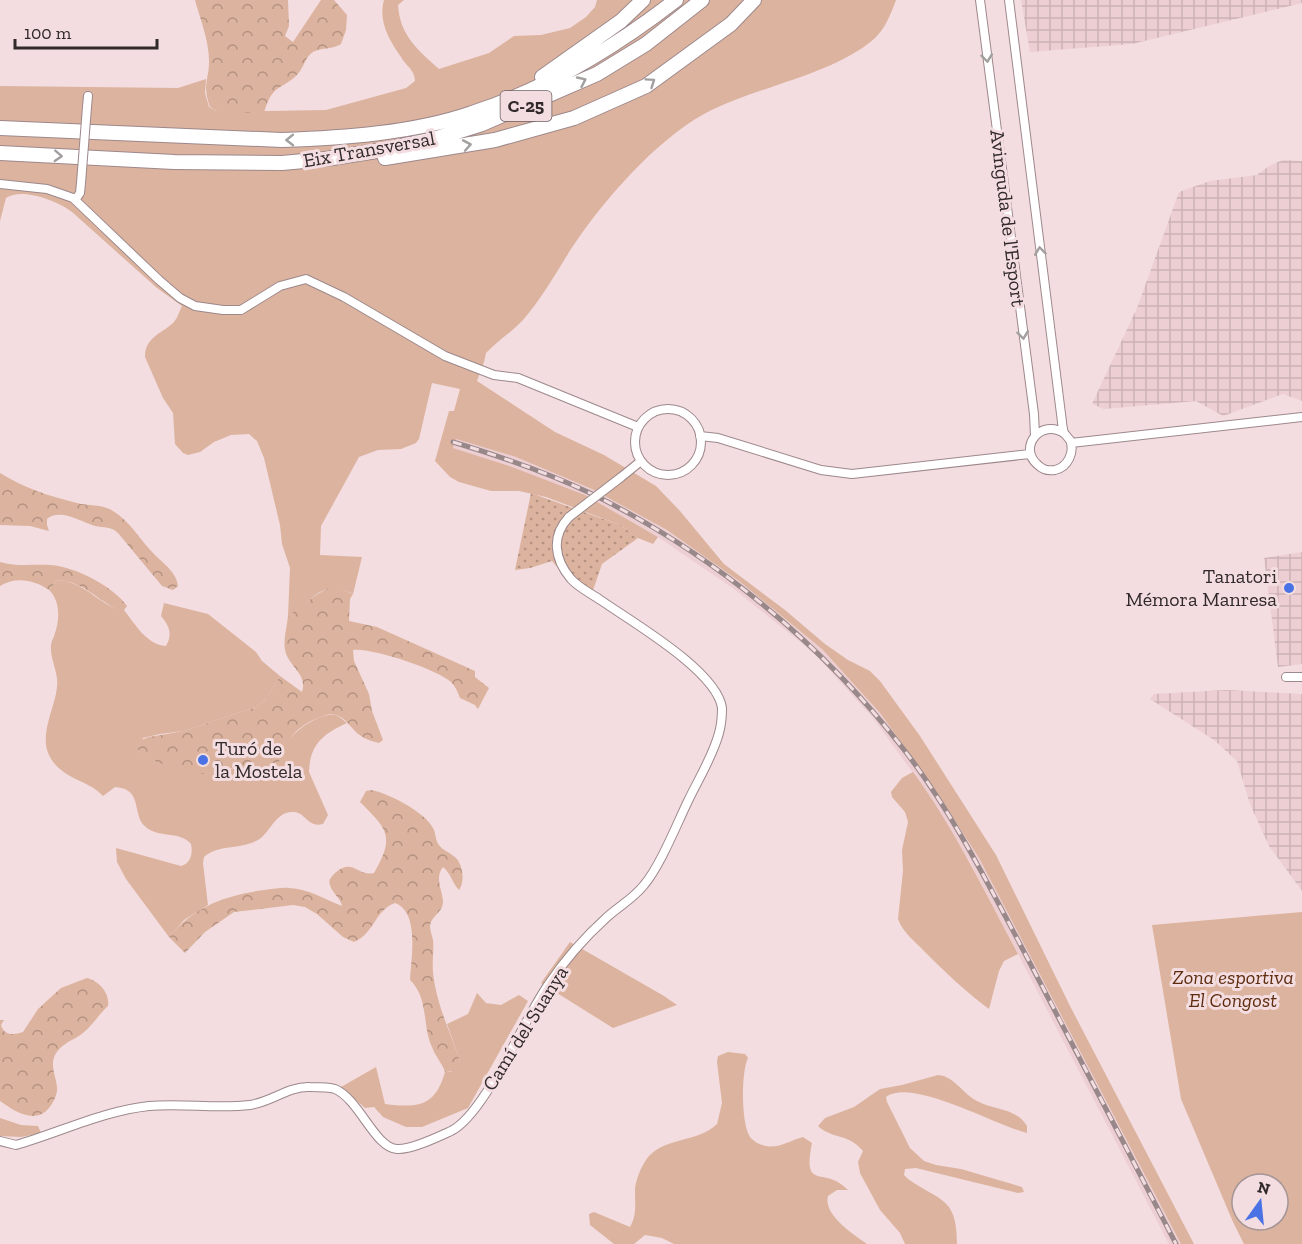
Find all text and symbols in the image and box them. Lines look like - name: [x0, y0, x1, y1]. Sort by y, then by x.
- scale bar: [15, 12, 158, 50]
- text: 100 m: [24, 22, 72, 44]
- one-way arrow: [981, 53, 993, 63]
- one-way arrow: [575, 77, 586, 89]
- one-way arrow: [644, 78, 655, 89]
- road number: C-25: [500, 91, 552, 121]
- street label: Eix Transversal: [301, 126, 437, 172]
- street label: Avinguda de l'Esport: [985, 128, 1031, 308]
- one-way arrow: [285, 134, 294, 146]
- one-way arrow: [463, 139, 472, 151]
- one-way arrow: [54, 149, 63, 162]
- one-way arrow: [1035, 246, 1047, 256]
- one-way arrow: [1017, 330, 1029, 339]
- place label: Tanatori Mémora Manresa: [1126, 564, 1277, 611]
- marker: Tanatori Mémora Manresa: [1282, 581, 1296, 595]
- place label: Turó de la Mostela: [215, 736, 303, 783]
- marker: Turó de la Mostela: [196, 753, 210, 767]
- street label: Camí del Suanya: [477, 961, 573, 1095]
- park label: Zona esportiva El Congost: [1172, 965, 1294, 1012]
- north arrow: [1230, 1172, 1290, 1232]
- text: N: [1255, 1177, 1272, 1199]

